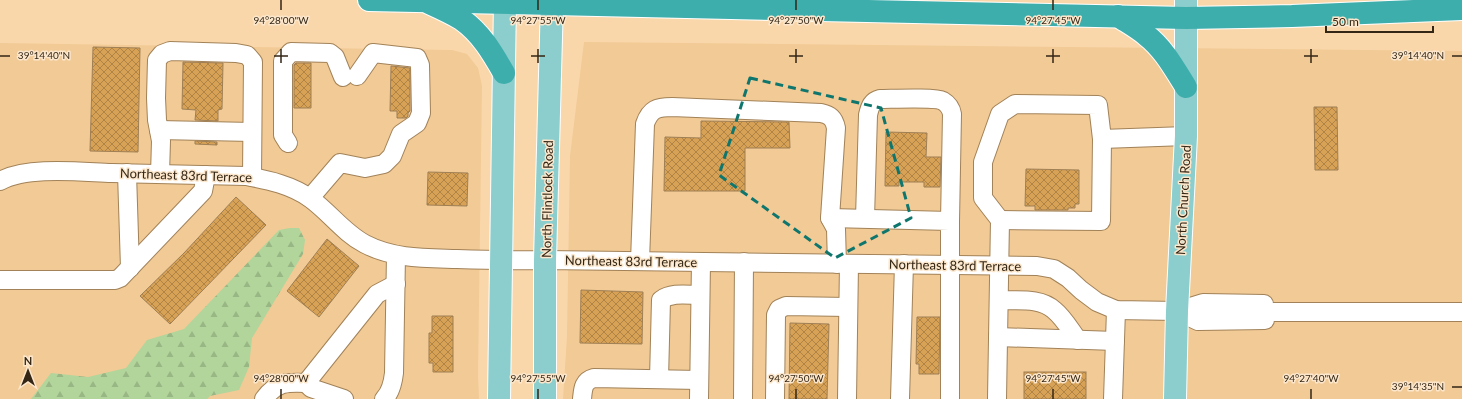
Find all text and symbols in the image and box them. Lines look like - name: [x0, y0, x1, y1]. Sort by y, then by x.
- scale bar: [1326, 8, 1433, 34]
- text: 94°28'00"W: [253, 14, 309, 26]
- text: 94°27'55"W: [510, 14, 566, 26]
- text: 94°27'50"W: [768, 14, 824, 26]
- text: 94°27'45"W: [1025, 14, 1081, 26]
- text: 50 m: [1332, 14, 1359, 29]
- text: 39°14'40"N: [18, 49, 70, 61]
- text: 39°14'40"N: [1392, 49, 1444, 61]
- street label: North Flintlock Road: [538, 140, 556, 258]
- street label: North Church Road: [1172, 144, 1194, 256]
- street label: Northeast 83rd Terrace: [120, 165, 252, 185]
- street label: Northeast 83rd Terrace: [565, 252, 697, 270]
- street label: Northeast 83rd Terrace: [889, 256, 1021, 274]
- north arrow: [8, 351, 48, 391]
- text: N: [24, 354, 32, 367]
- text: 94°28'00"W: [253, 372, 309, 384]
- text: 94°27'55"W: [510, 372, 566, 384]
- text: 94°27'50"W: [768, 372, 824, 384]
- text: 94°27'45"W: [1025, 372, 1081, 384]
- text: 94°27'40"W: [1283, 372, 1339, 384]
- text: 39°14'35"N: [1392, 380, 1444, 392]

